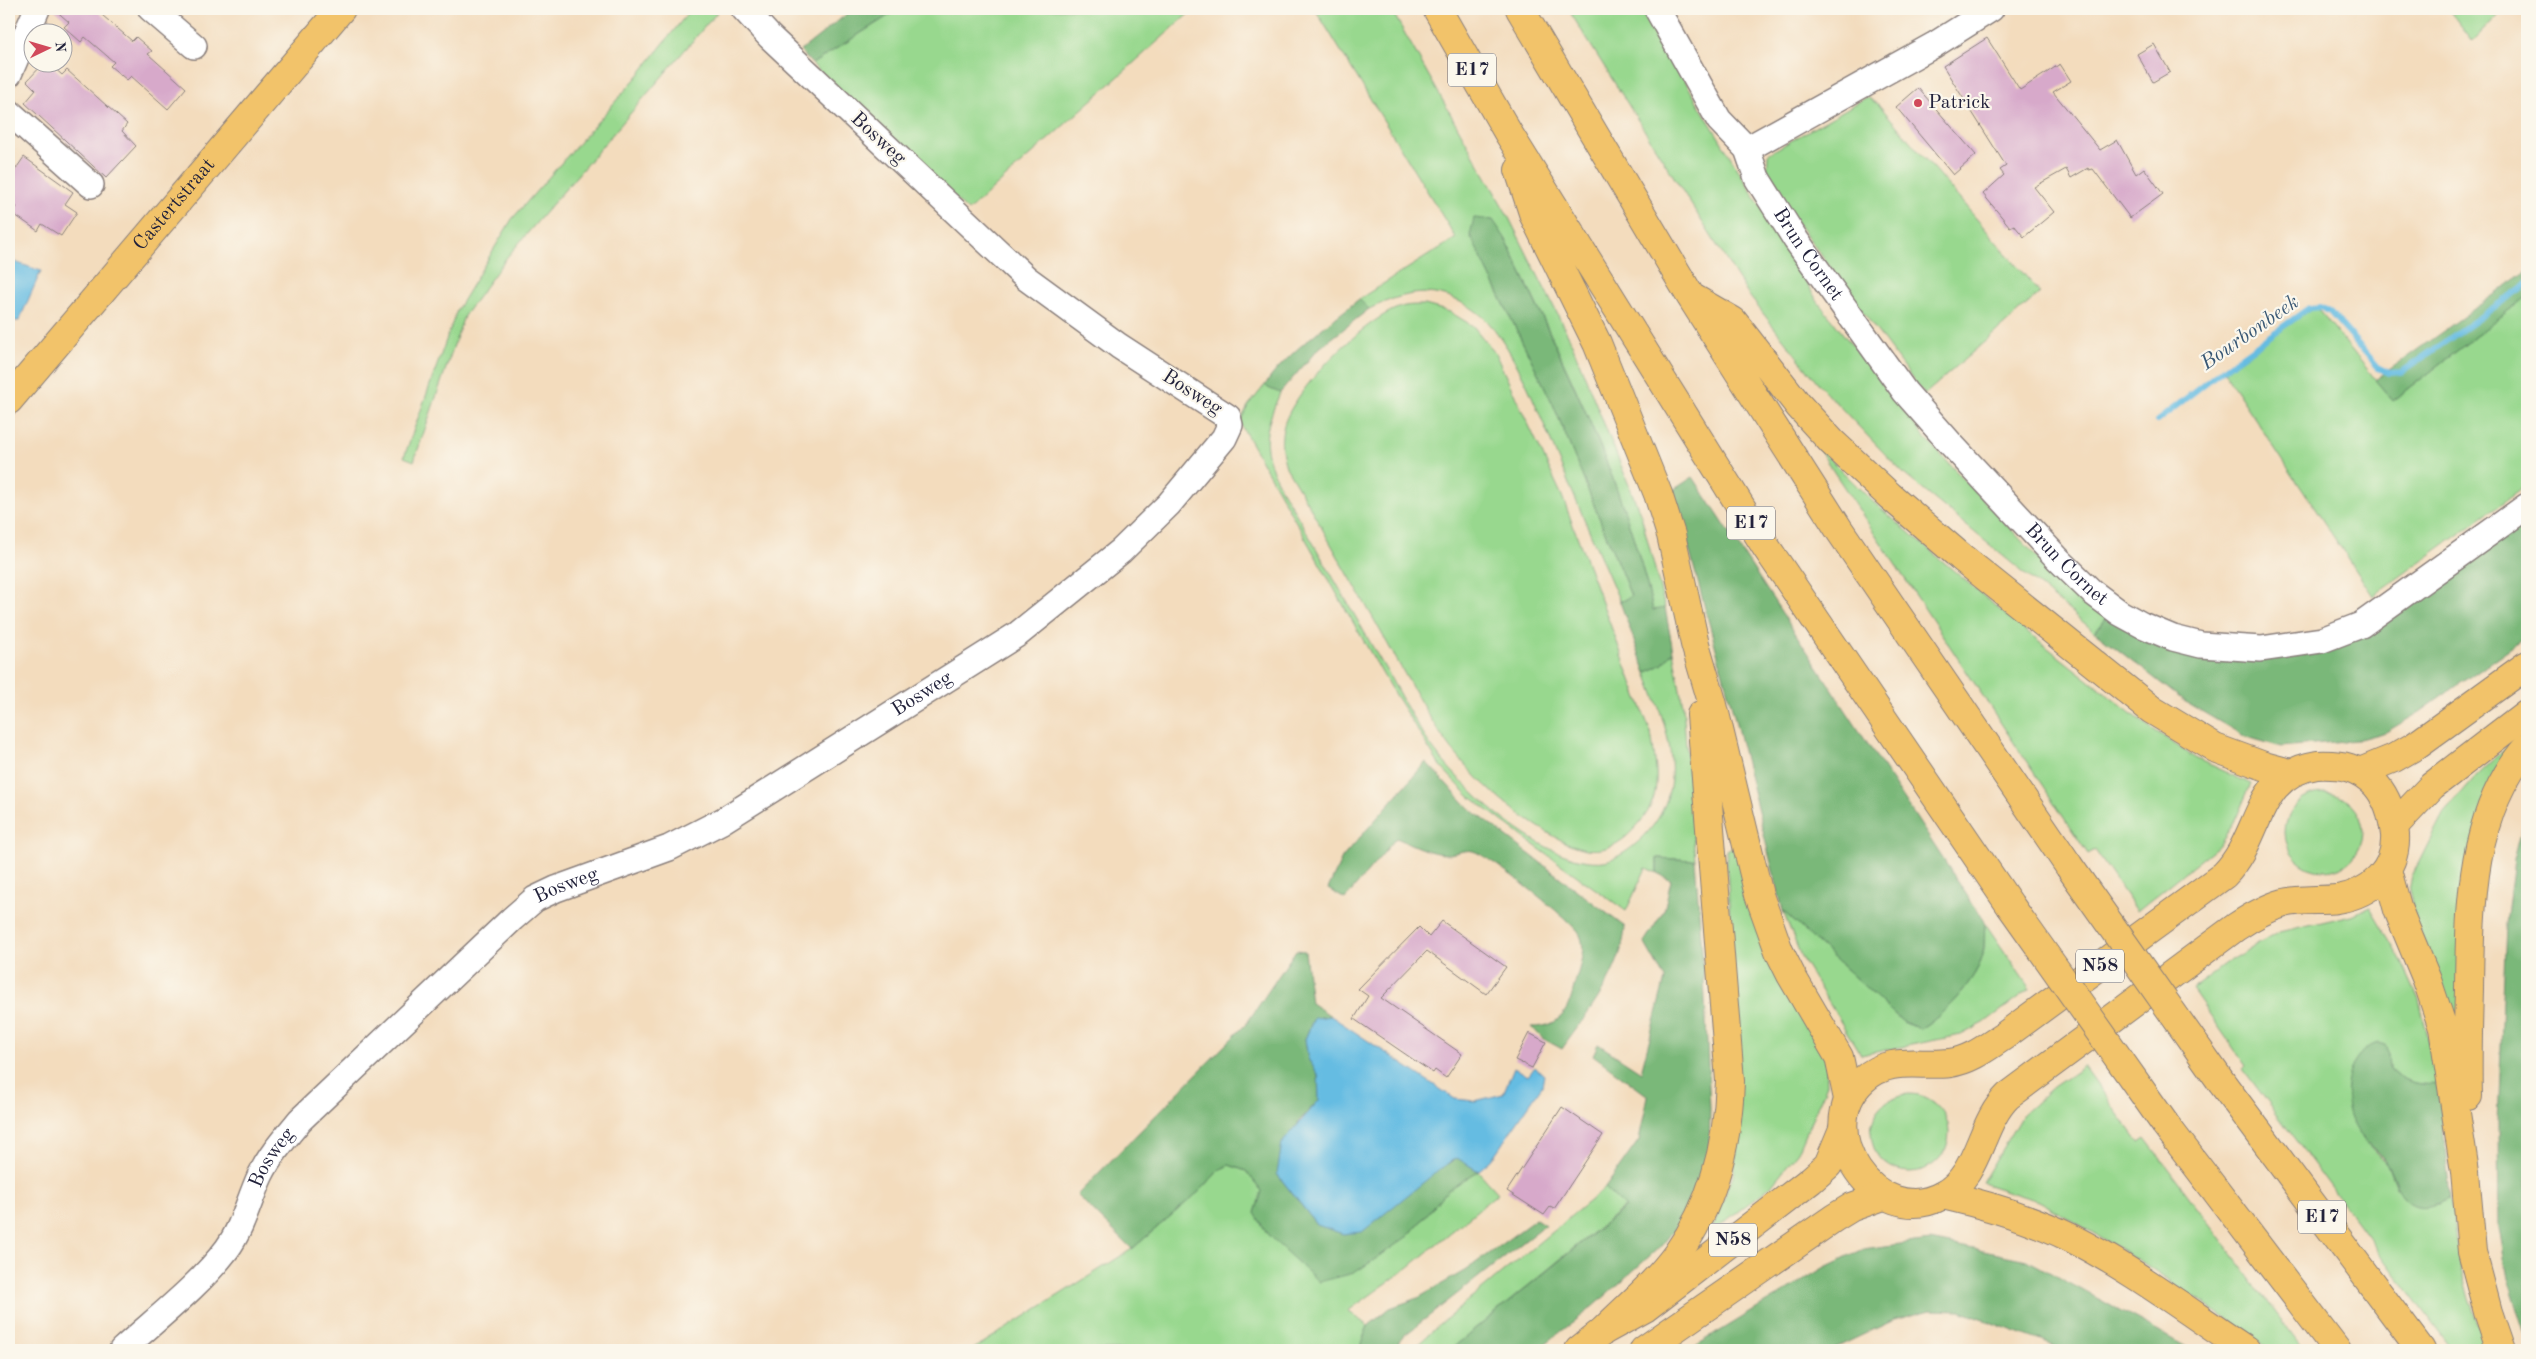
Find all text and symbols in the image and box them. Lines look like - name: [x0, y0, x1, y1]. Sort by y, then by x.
- north arrow: [22, 22, 72, 72]
- text: N: [53, 41, 67, 53]
- road number: E17: [1448, 54, 1496, 86]
- place label: Patrick: [1928, 93, 1990, 113]
- marker: Patrick: [1912, 97, 1924, 109]
- street label: Bosweg: [847, 109, 909, 169]
- street label: Castertstraat: [130, 155, 219, 255]
- street label: Brun Cornet: [1769, 205, 1846, 305]
- water label: Bourbonbeek: [2196, 292, 2303, 375]
- street label: Bosweg: [1158, 366, 1226, 420]
- road number: E17: [1727, 506, 1775, 540]
- street label: Brun Cornet: [2021, 520, 2111, 610]
- street label: Bosweg: [889, 668, 956, 721]
- street label: Bosweg: [531, 864, 601, 908]
- road number: N58: [2076, 949, 2124, 982]
- street label: Bosweg: [246, 1124, 299, 1191]
- road number: E17: [2298, 1200, 2346, 1234]
- road number: N58: [1709, 1224, 1757, 1256]

